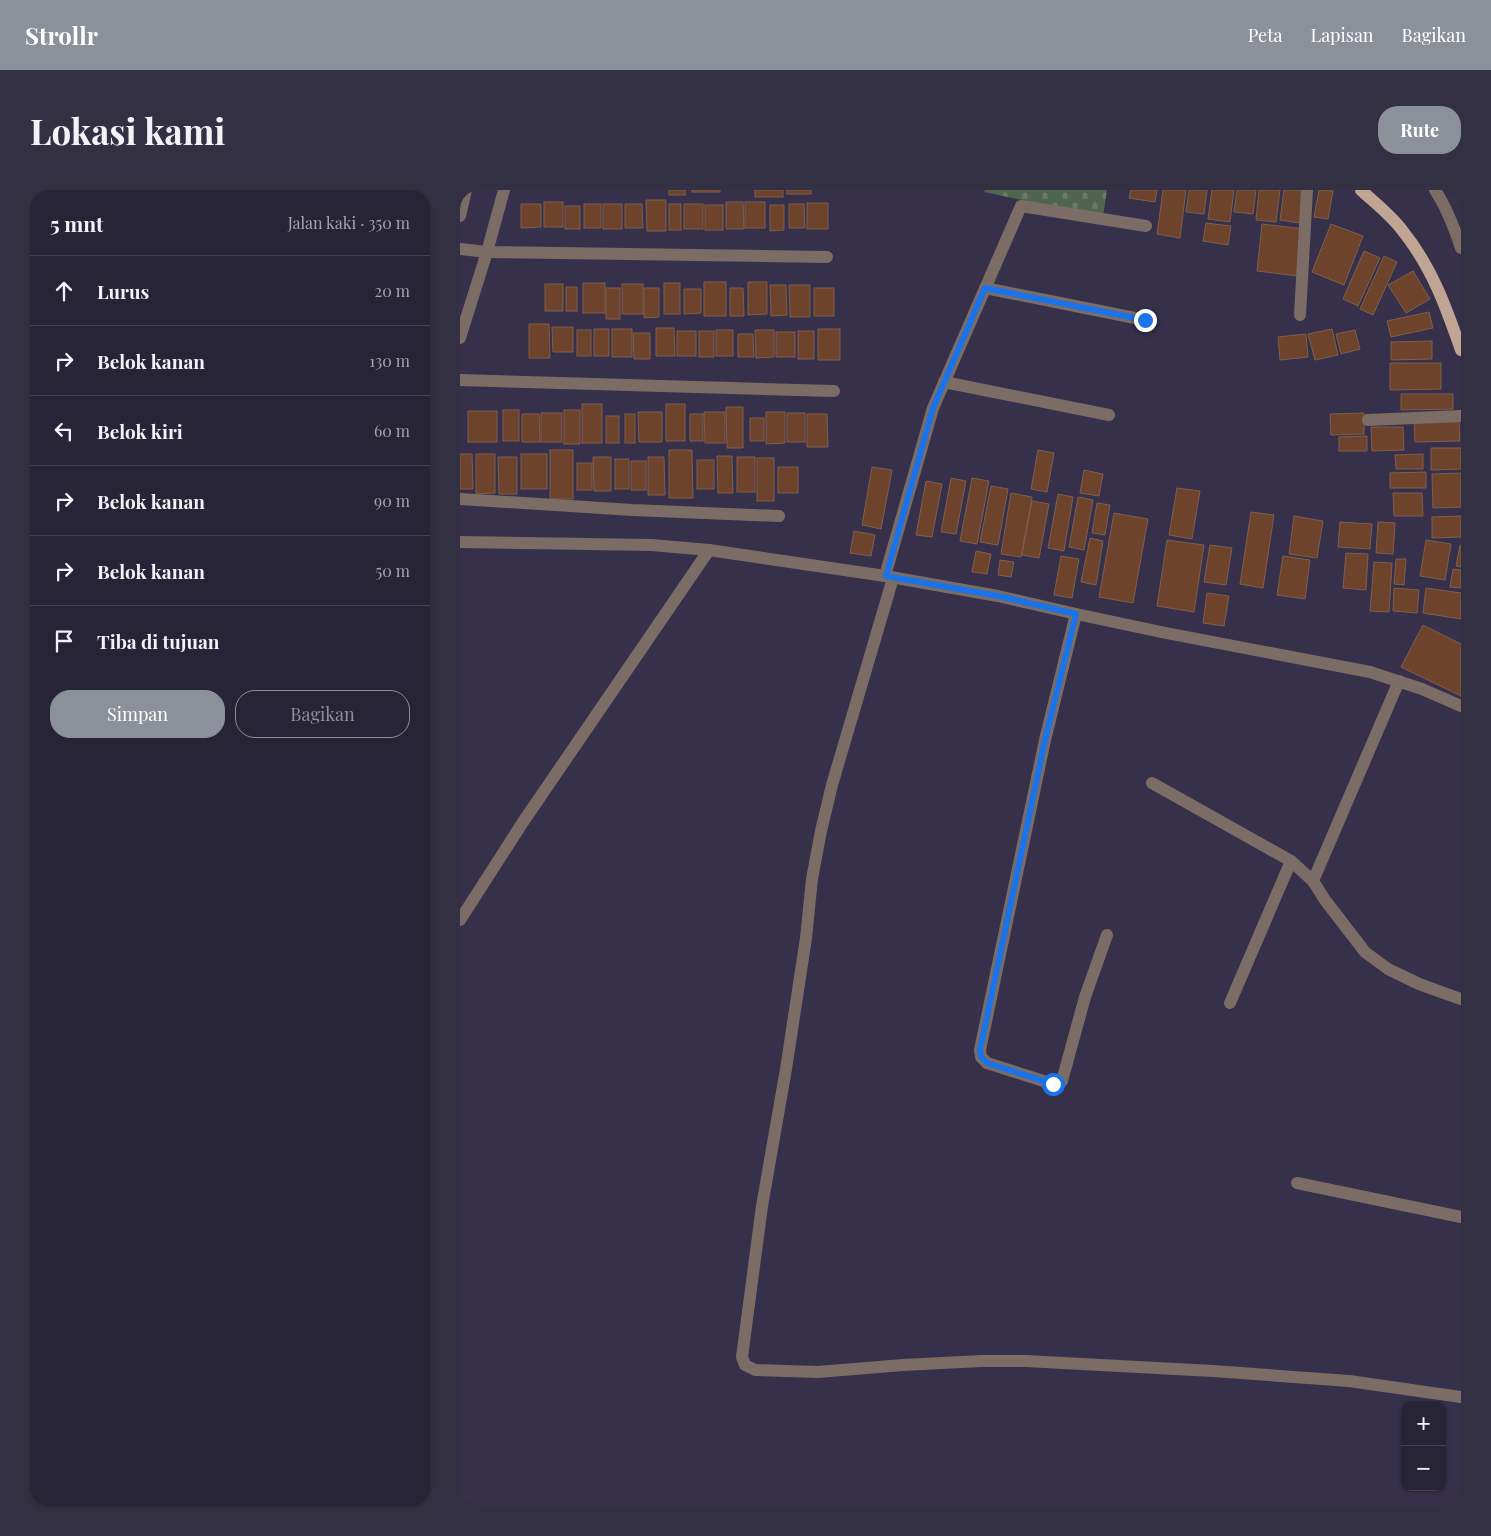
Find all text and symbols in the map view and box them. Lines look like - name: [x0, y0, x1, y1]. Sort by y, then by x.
- text: Strollr: [25, 19, 98, 51]
- text: Peta: [1248, 23, 1283, 47]
- text: Lapisan: [1311, 23, 1374, 47]
- text: Bagikan: [1402, 23, 1466, 47]
- button: Rute: [1378, 106, 1461, 154]
- text: Lokasi kami: [30, 107, 225, 154]
- text: 5 mnt: [50, 209, 104, 237]
- text: Jalan kaki · 350 m: [288, 212, 410, 233]
- icon: ahead: [50, 277, 78, 305]
- text: Lurus: [97, 278, 149, 304]
- text: 20 m: [375, 280, 410, 301]
- route end: [1134, 309, 1157, 332]
- icon: right: [50, 347, 78, 375]
- text: Belok kanan: [97, 348, 205, 374]
- text: 130 m: [369, 350, 410, 371]
- icon: left: [50, 417, 78, 445]
- text: Belok kiri: [97, 418, 183, 444]
- text: 60 m: [374, 420, 410, 441]
- icon: right: [50, 487, 78, 515]
- text: Belok kanan: [97, 488, 205, 514]
- text: 90 m: [374, 490, 410, 511]
- icon: right: [50, 557, 78, 585]
- text: Belok kanan: [97, 558, 205, 584]
- text: 50 m: [376, 560, 410, 581]
- icon: arrive: [50, 627, 78, 655]
- text: Tiba di tujuan: [97, 628, 219, 654]
- button: Simpan: [50, 690, 225, 738]
- button: Bagikan: [235, 690, 410, 738]
- route start: [1042, 1073, 1065, 1096]
- map controls: [1401, 1401, 1446, 1491]
- button: +: [1401, 1401, 1446, 1446]
- button: −: [1401, 1446, 1446, 1491]

